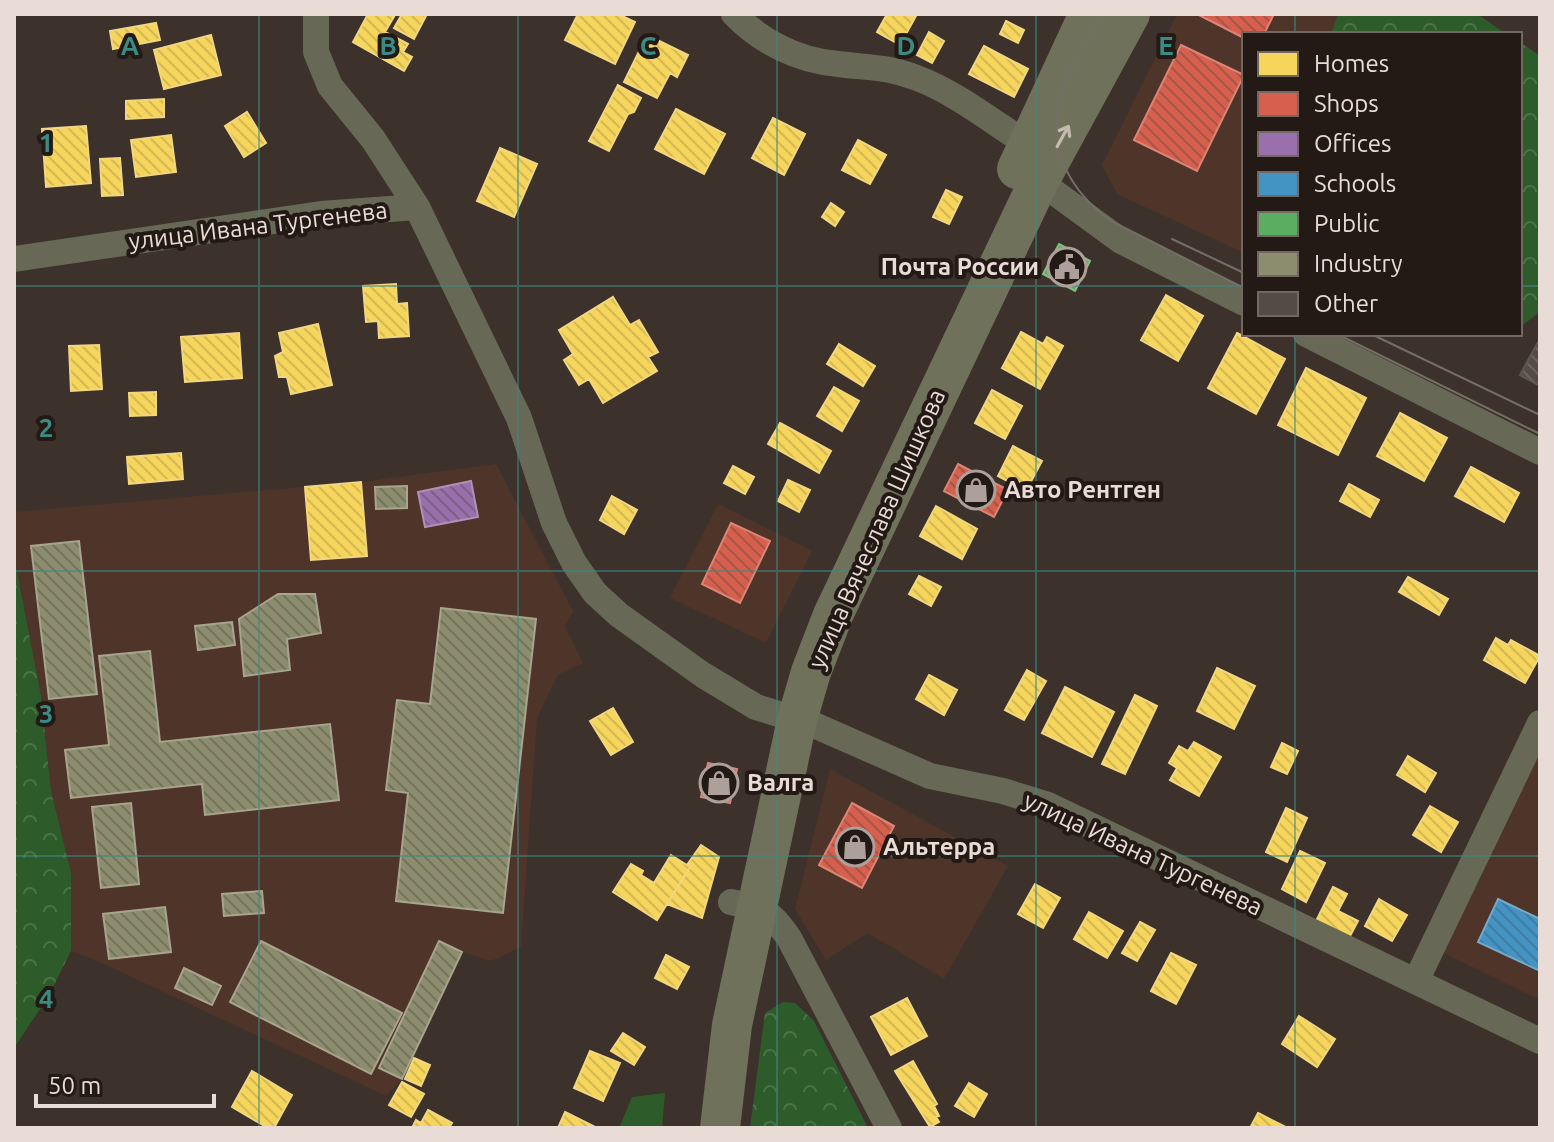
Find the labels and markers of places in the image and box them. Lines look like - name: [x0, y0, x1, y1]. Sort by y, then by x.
- public building icon: Почта России: [1046, 246, 1088, 288]
- place label: Почта России: [881, 253, 1039, 280]
- shop icon: Авто Рентген: [955, 469, 997, 511]
- place label: Авто Рентген: [1004, 476, 1161, 503]
- shop icon: Валга: [698, 762, 740, 804]
- place label: Валга: [747, 769, 814, 796]
- shop icon: Альтерра: [834, 826, 876, 868]
- place label: Альтерра: [883, 833, 995, 860]

